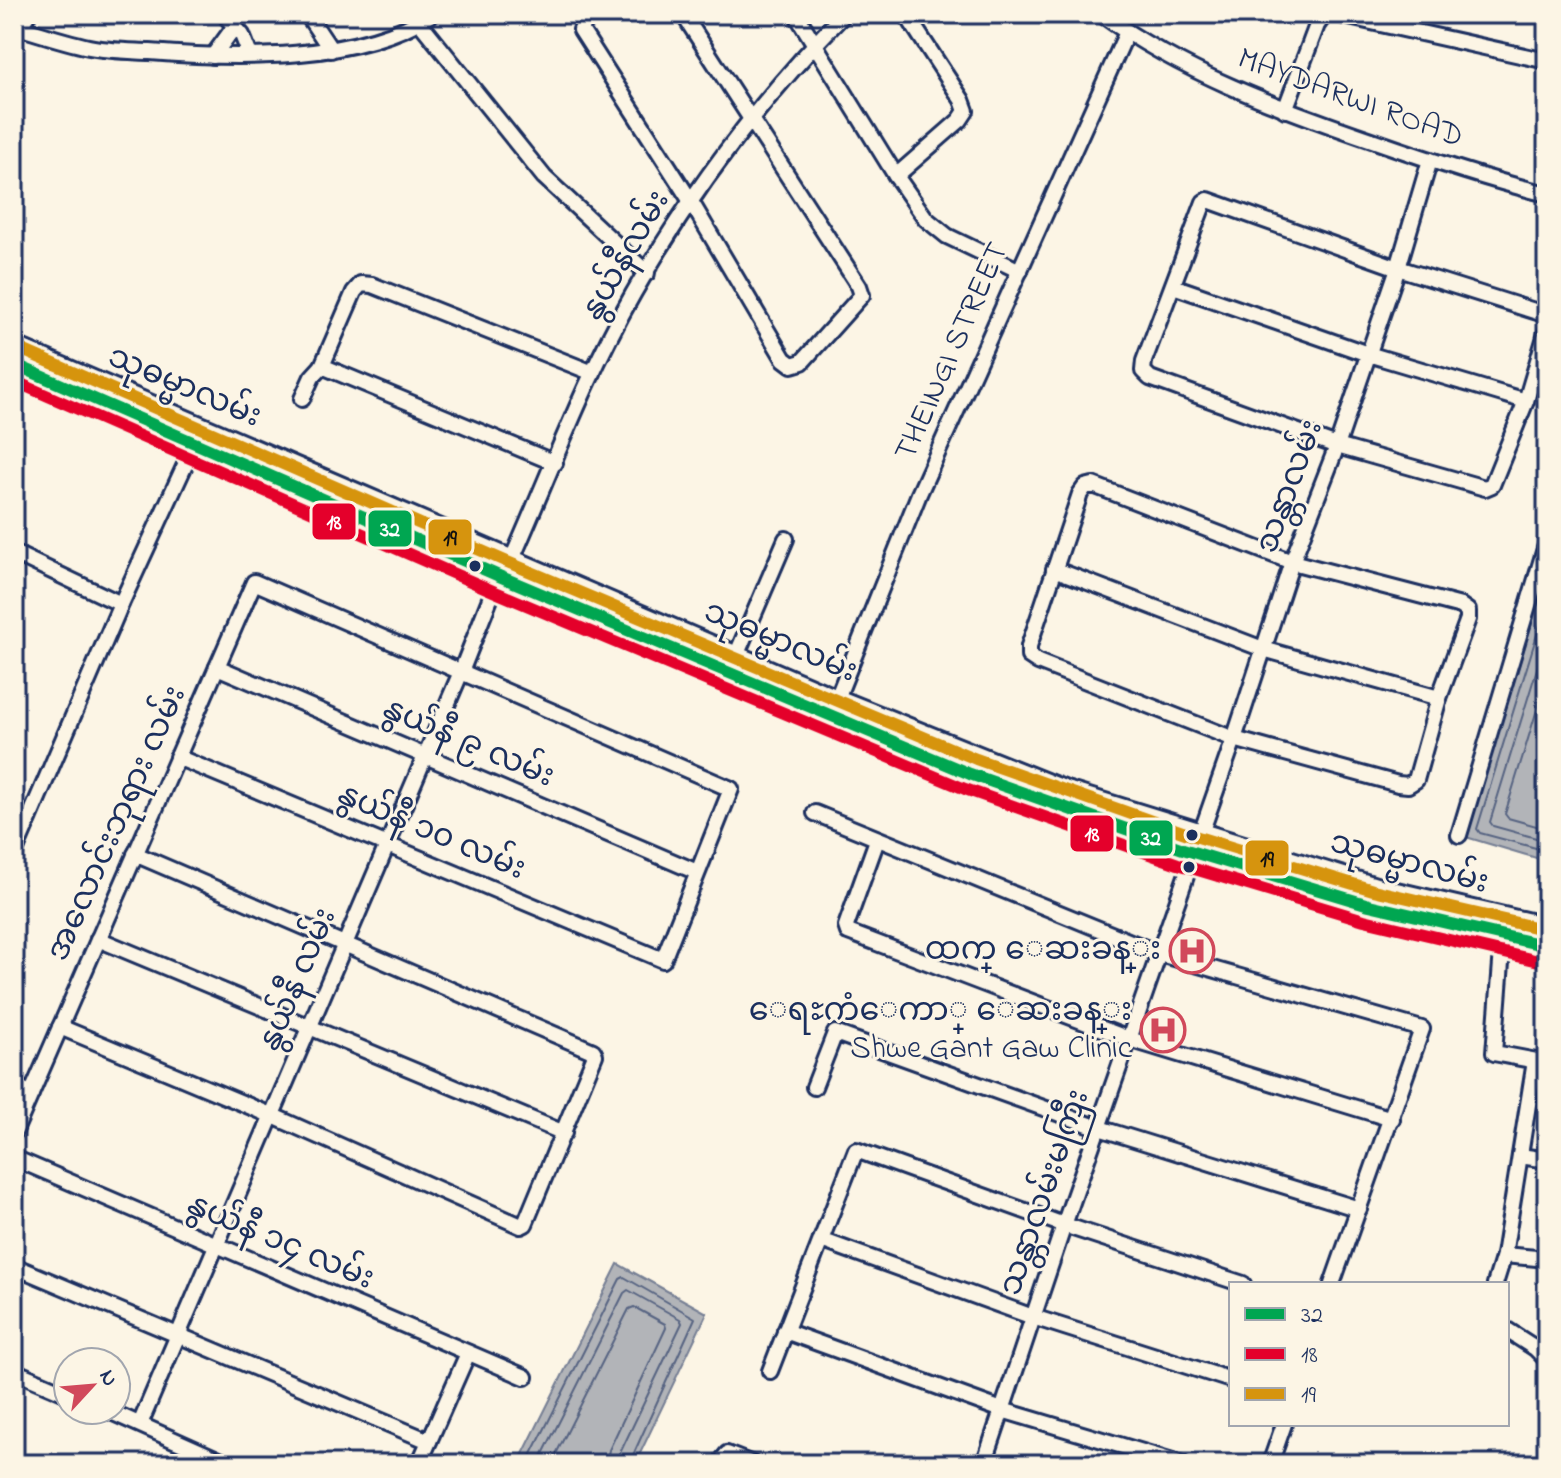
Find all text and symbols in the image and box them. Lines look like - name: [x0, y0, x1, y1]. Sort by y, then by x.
- street label: MAYDARWI ROAD: [1230, 36, 1470, 162]
- street label: နွယ်နီလမ်း: [568, 181, 683, 330]
- street label: THEINGI STREET: [884, 235, 1022, 469]
- street label: သုဓမ္မာလမ်း: [100, 332, 269, 441]
- street label: သန္တာလမ်း: [1242, 412, 1337, 561]
- line badge: 18: [311, 502, 357, 541]
- text: 18: [326, 508, 342, 540]
- line badge: 32: [367, 509, 413, 548]
- text: 32: [379, 515, 400, 547]
- line badge: 19: [427, 518, 473, 556]
- text: 19: [443, 524, 457, 556]
- unlabelled marker: [467, 558, 483, 574]
- street label: သုဓမ္မာလမ်း: [696, 587, 865, 696]
- street label: အလောင်းဘုရား လမ်း: [33, 678, 200, 969]
- street label: နွယ်နီ ၉ လမ်း: [375, 684, 562, 801]
- street label: နွယ်နီ ၁၀ လမ်း: [330, 770, 533, 894]
- line badge: 18: [1069, 814, 1115, 853]
- street label: သုဓမ္မာလမ်း: [1324, 817, 1494, 908]
- line badge: 32: [1128, 819, 1174, 857]
- text: 18: [1084, 820, 1100, 852]
- text: 32: [1140, 824, 1161, 856]
- unlabelled marker: [1184, 827, 1200, 843]
- line badge: 19: [1244, 839, 1290, 877]
- text: 19: [1260, 845, 1274, 877]
- unlabelled marker: [1181, 859, 1197, 875]
- street label: နွယ်နီ လမ်း: [245, 900, 350, 1059]
- hospital icon: ထက္ ေဆးခန္း: [1168, 927, 1216, 975]
- place label: ထက္ ေဆးခန္း: [925, 928, 1161, 975]
- place label: ေရႊကံေကာ္ ေဆးခန္း Shwe Gant Gaw Clinic: [749, 989, 1133, 1073]
- hospital icon: ေရႊကံေကာ္ ေဆးခန္း Shwe Gant Gaw Clinic: [1139, 1006, 1187, 1054]
- street label: သန္တာလမ်းမကြီး: [986, 1082, 1103, 1303]
- street label: နွယ်နီ ၁၄ လမ်း: [179, 1180, 382, 1303]
- legend: [1229, 1282, 1509, 1426]
- text: 32: [1301, 1299, 1323, 1334]
- text: 18: [1301, 1339, 1318, 1374]
- north arrow: [52, 1346, 132, 1426]
- text: N: [90, 1365, 125, 1392]
- text: 19: [1301, 1379, 1317, 1414]

